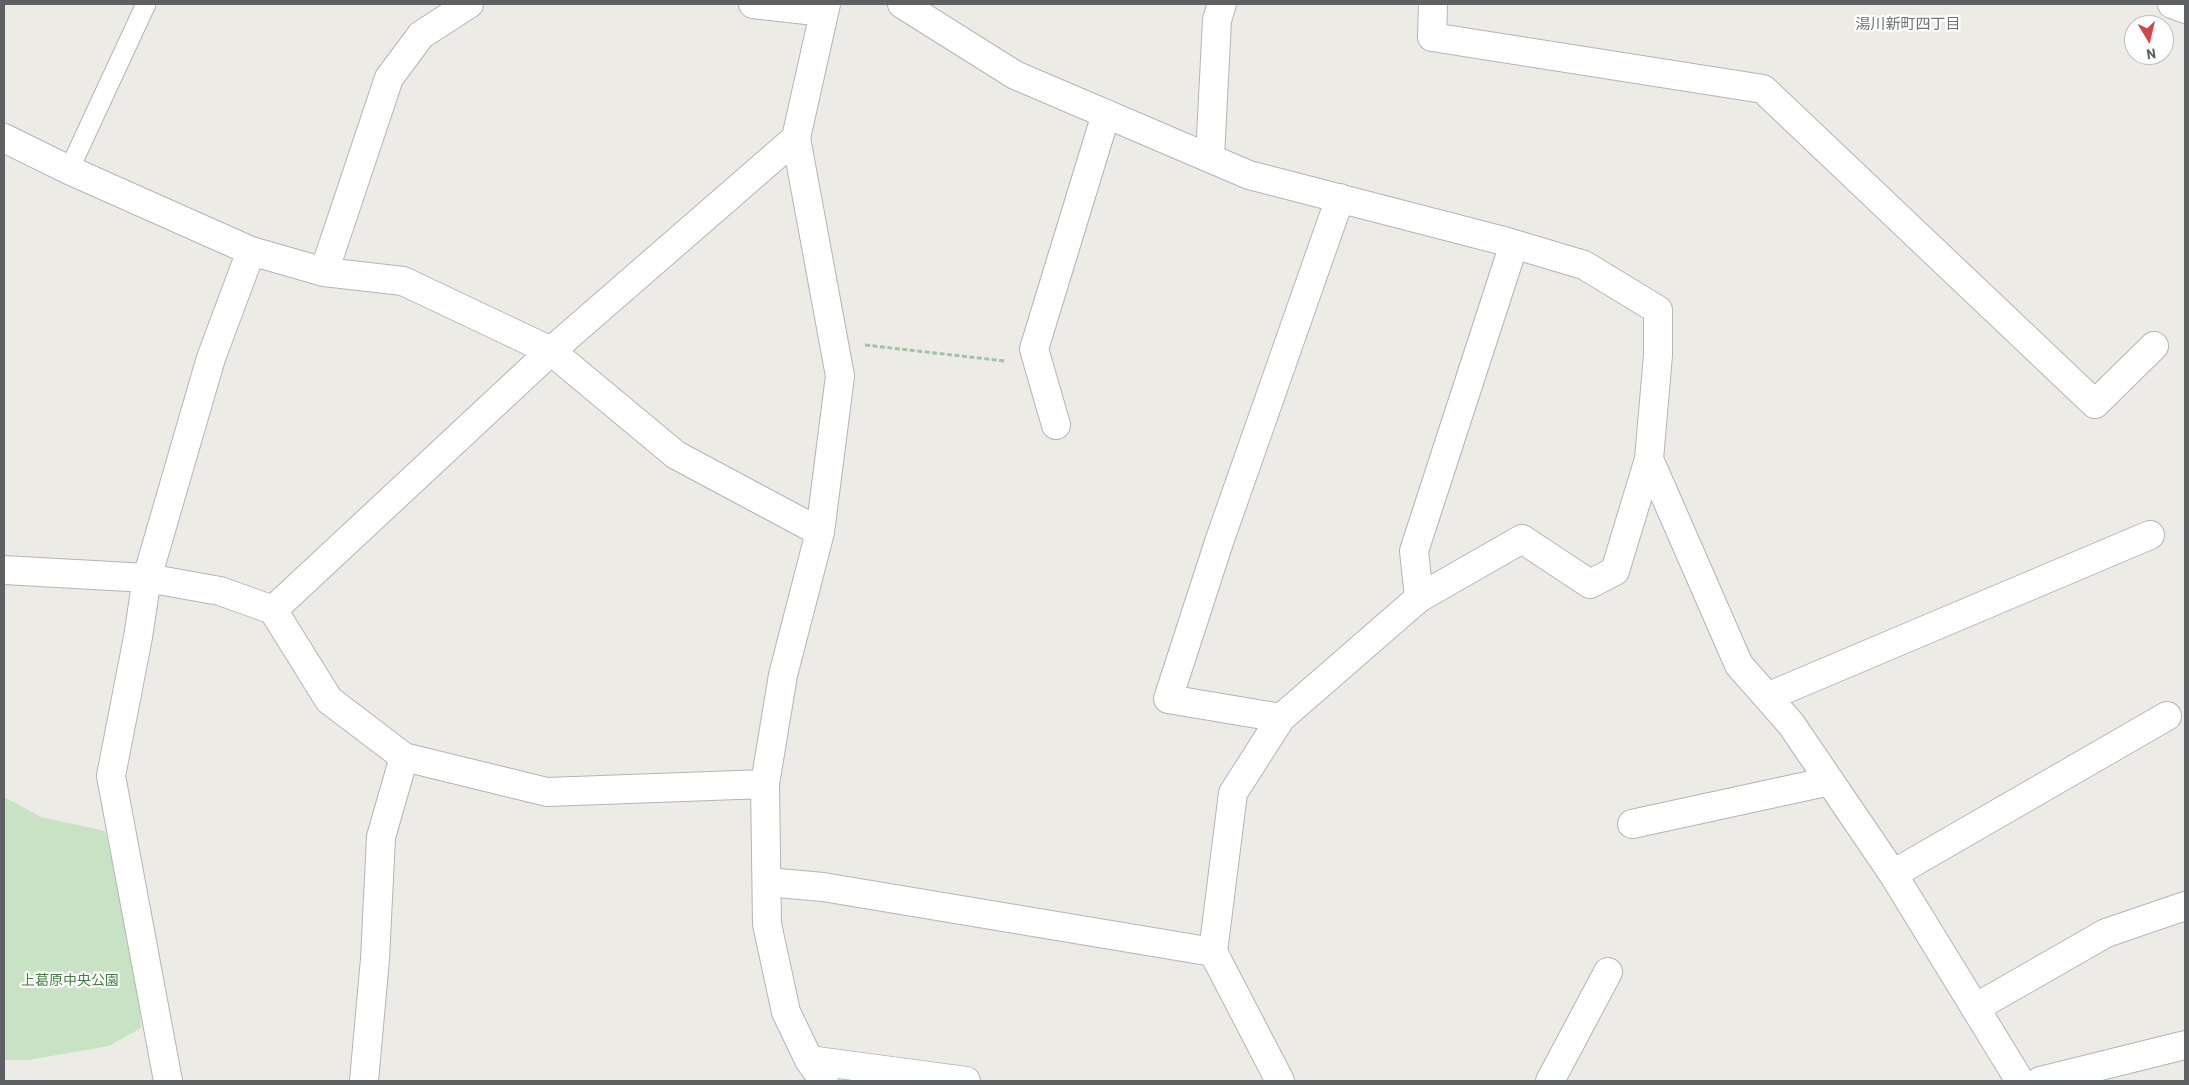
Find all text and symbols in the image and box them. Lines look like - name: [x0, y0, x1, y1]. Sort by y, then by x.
- district label: 湯川新町四丁目: [1856, 15, 1960, 33]
- north arrow: [2124, 15, 2174, 65]
- text: N: [2145, 45, 2157, 63]
- park label: 上葛原中央公園: [21, 972, 119, 988]

